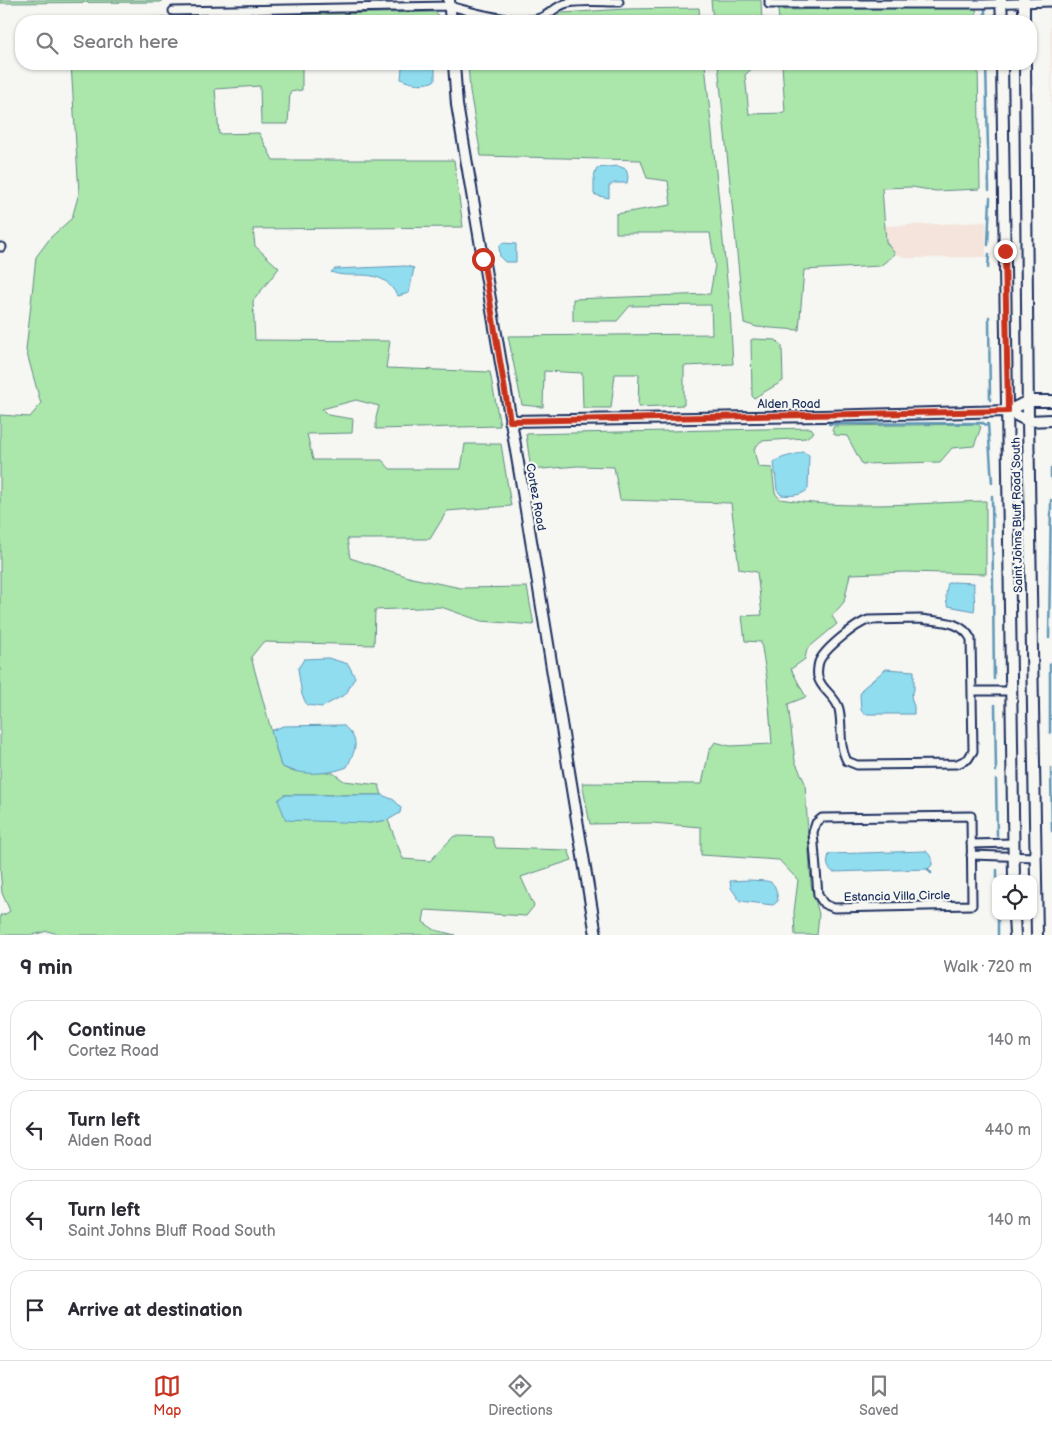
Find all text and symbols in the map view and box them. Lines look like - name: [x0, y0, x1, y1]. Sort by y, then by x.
- search box: [15, 15, 1037, 70]
- icon: search: [33, 29, 61, 57]
- text: Search here: [73, 31, 178, 54]
- route end: [994, 240, 1017, 263]
- route start: [472, 248, 495, 271]
- street label: Alden Road: [758, 397, 821, 412]
- street label: Saint Johns Bluff Road South: [1009, 437, 1026, 593]
- street label: Cortez Road: [522, 462, 549, 532]
- map controls: [992, 875, 1037, 920]
- button: locate: [992, 875, 1037, 920]
- street label: Estancia Villa Circle: [844, 888, 950, 905]
- text: 9 min: [20, 955, 73, 980]
- text: Walk · 720 m: [944, 958, 1032, 977]
- text: Continue: [68, 1019, 146, 1042]
- icon: ahead: [21, 1026, 49, 1054]
- text: 140 m: [988, 1031, 1031, 1050]
- text: Cortez Road: [68, 1042, 159, 1061]
- text: Turn left: [68, 1109, 140, 1132]
- icon: left: [21, 1116, 49, 1144]
- text: 440 m: [985, 1121, 1031, 1140]
- text: Alden Road: [68, 1132, 152, 1151]
- text: Turn left: [68, 1199, 140, 1222]
- icon: left: [21, 1206, 49, 1234]
- text: 140 m: [988, 1211, 1031, 1230]
- text: Saint Johns Bluff Road South: [68, 1222, 276, 1241]
- icon: arrive: [21, 1296, 49, 1324]
- text: Arrive at destination: [68, 1299, 243, 1322]
- tab: Map: [153, 1372, 182, 1419]
- tab: Directions: [488, 1372, 553, 1419]
- tab: Saved: [859, 1372, 899, 1419]

